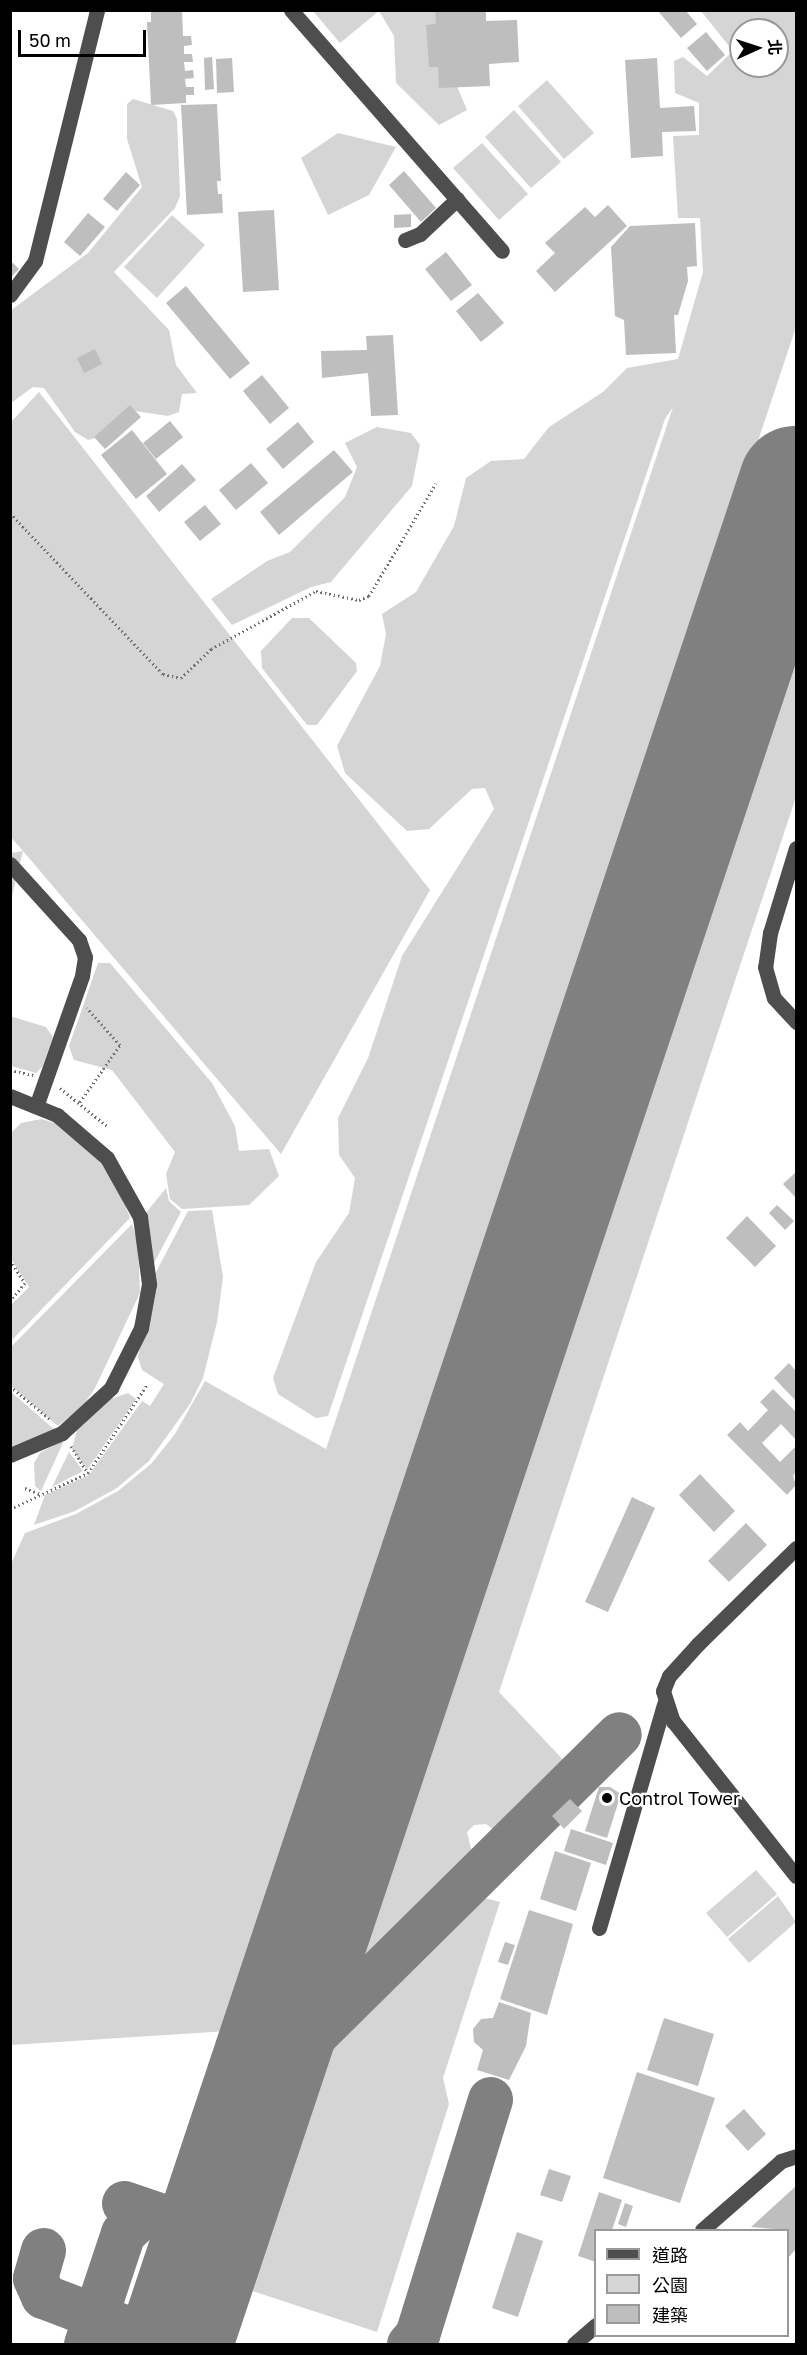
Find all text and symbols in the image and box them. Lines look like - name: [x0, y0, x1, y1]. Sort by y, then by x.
- scale bar: [21, 18, 148, 56]
- north arrow: [729, 18, 789, 78]
- text: 50 m: [29, 29, 71, 51]
- text: 北: [765, 39, 785, 56]
- place label: Control Tower: [619, 1787, 740, 1809]
- marker: Control Tower: [600, 1791, 614, 1805]
- legend: [594, 2229, 789, 2337]
- text: 道路: [652, 2244, 688, 2266]
- text: 公園: [652, 2274, 688, 2296]
- text: 建築: [652, 2304, 688, 2326]

